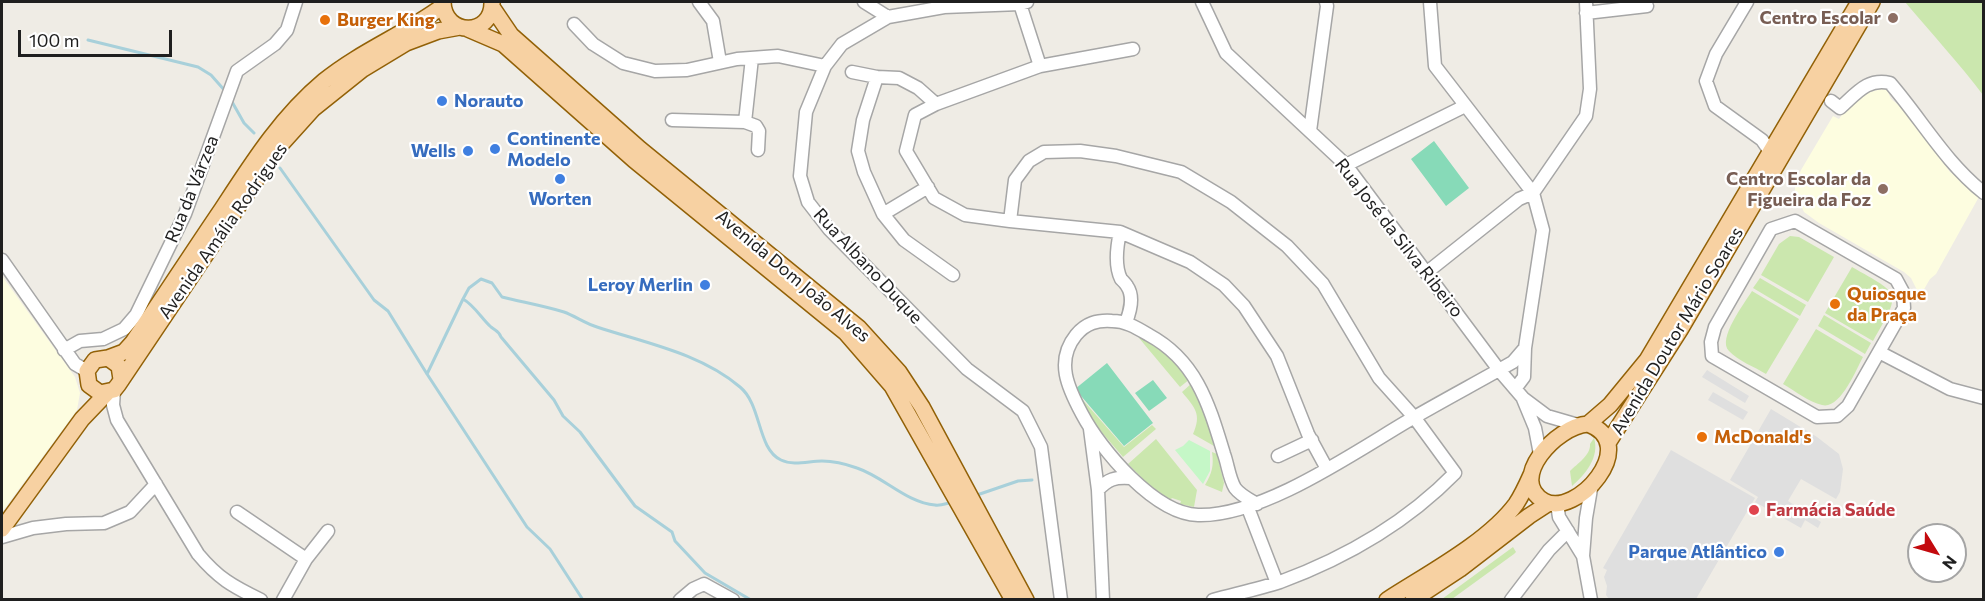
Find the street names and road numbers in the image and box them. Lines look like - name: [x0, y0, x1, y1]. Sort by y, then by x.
- street label: Rua da Várzea: [161, 132, 223, 246]
- street label: Avenida Amália Rodrigues: [154, 139, 292, 323]
- street label: Rua José da Silva Ribeiro: [1330, 154, 1468, 322]
- street label: Rua Albano Duque: [809, 204, 927, 328]
- street label: Avenida Dom João Alves: [712, 205, 874, 347]
- street label: Avenida Doutor Mário Soares: [1606, 223, 1748, 439]

